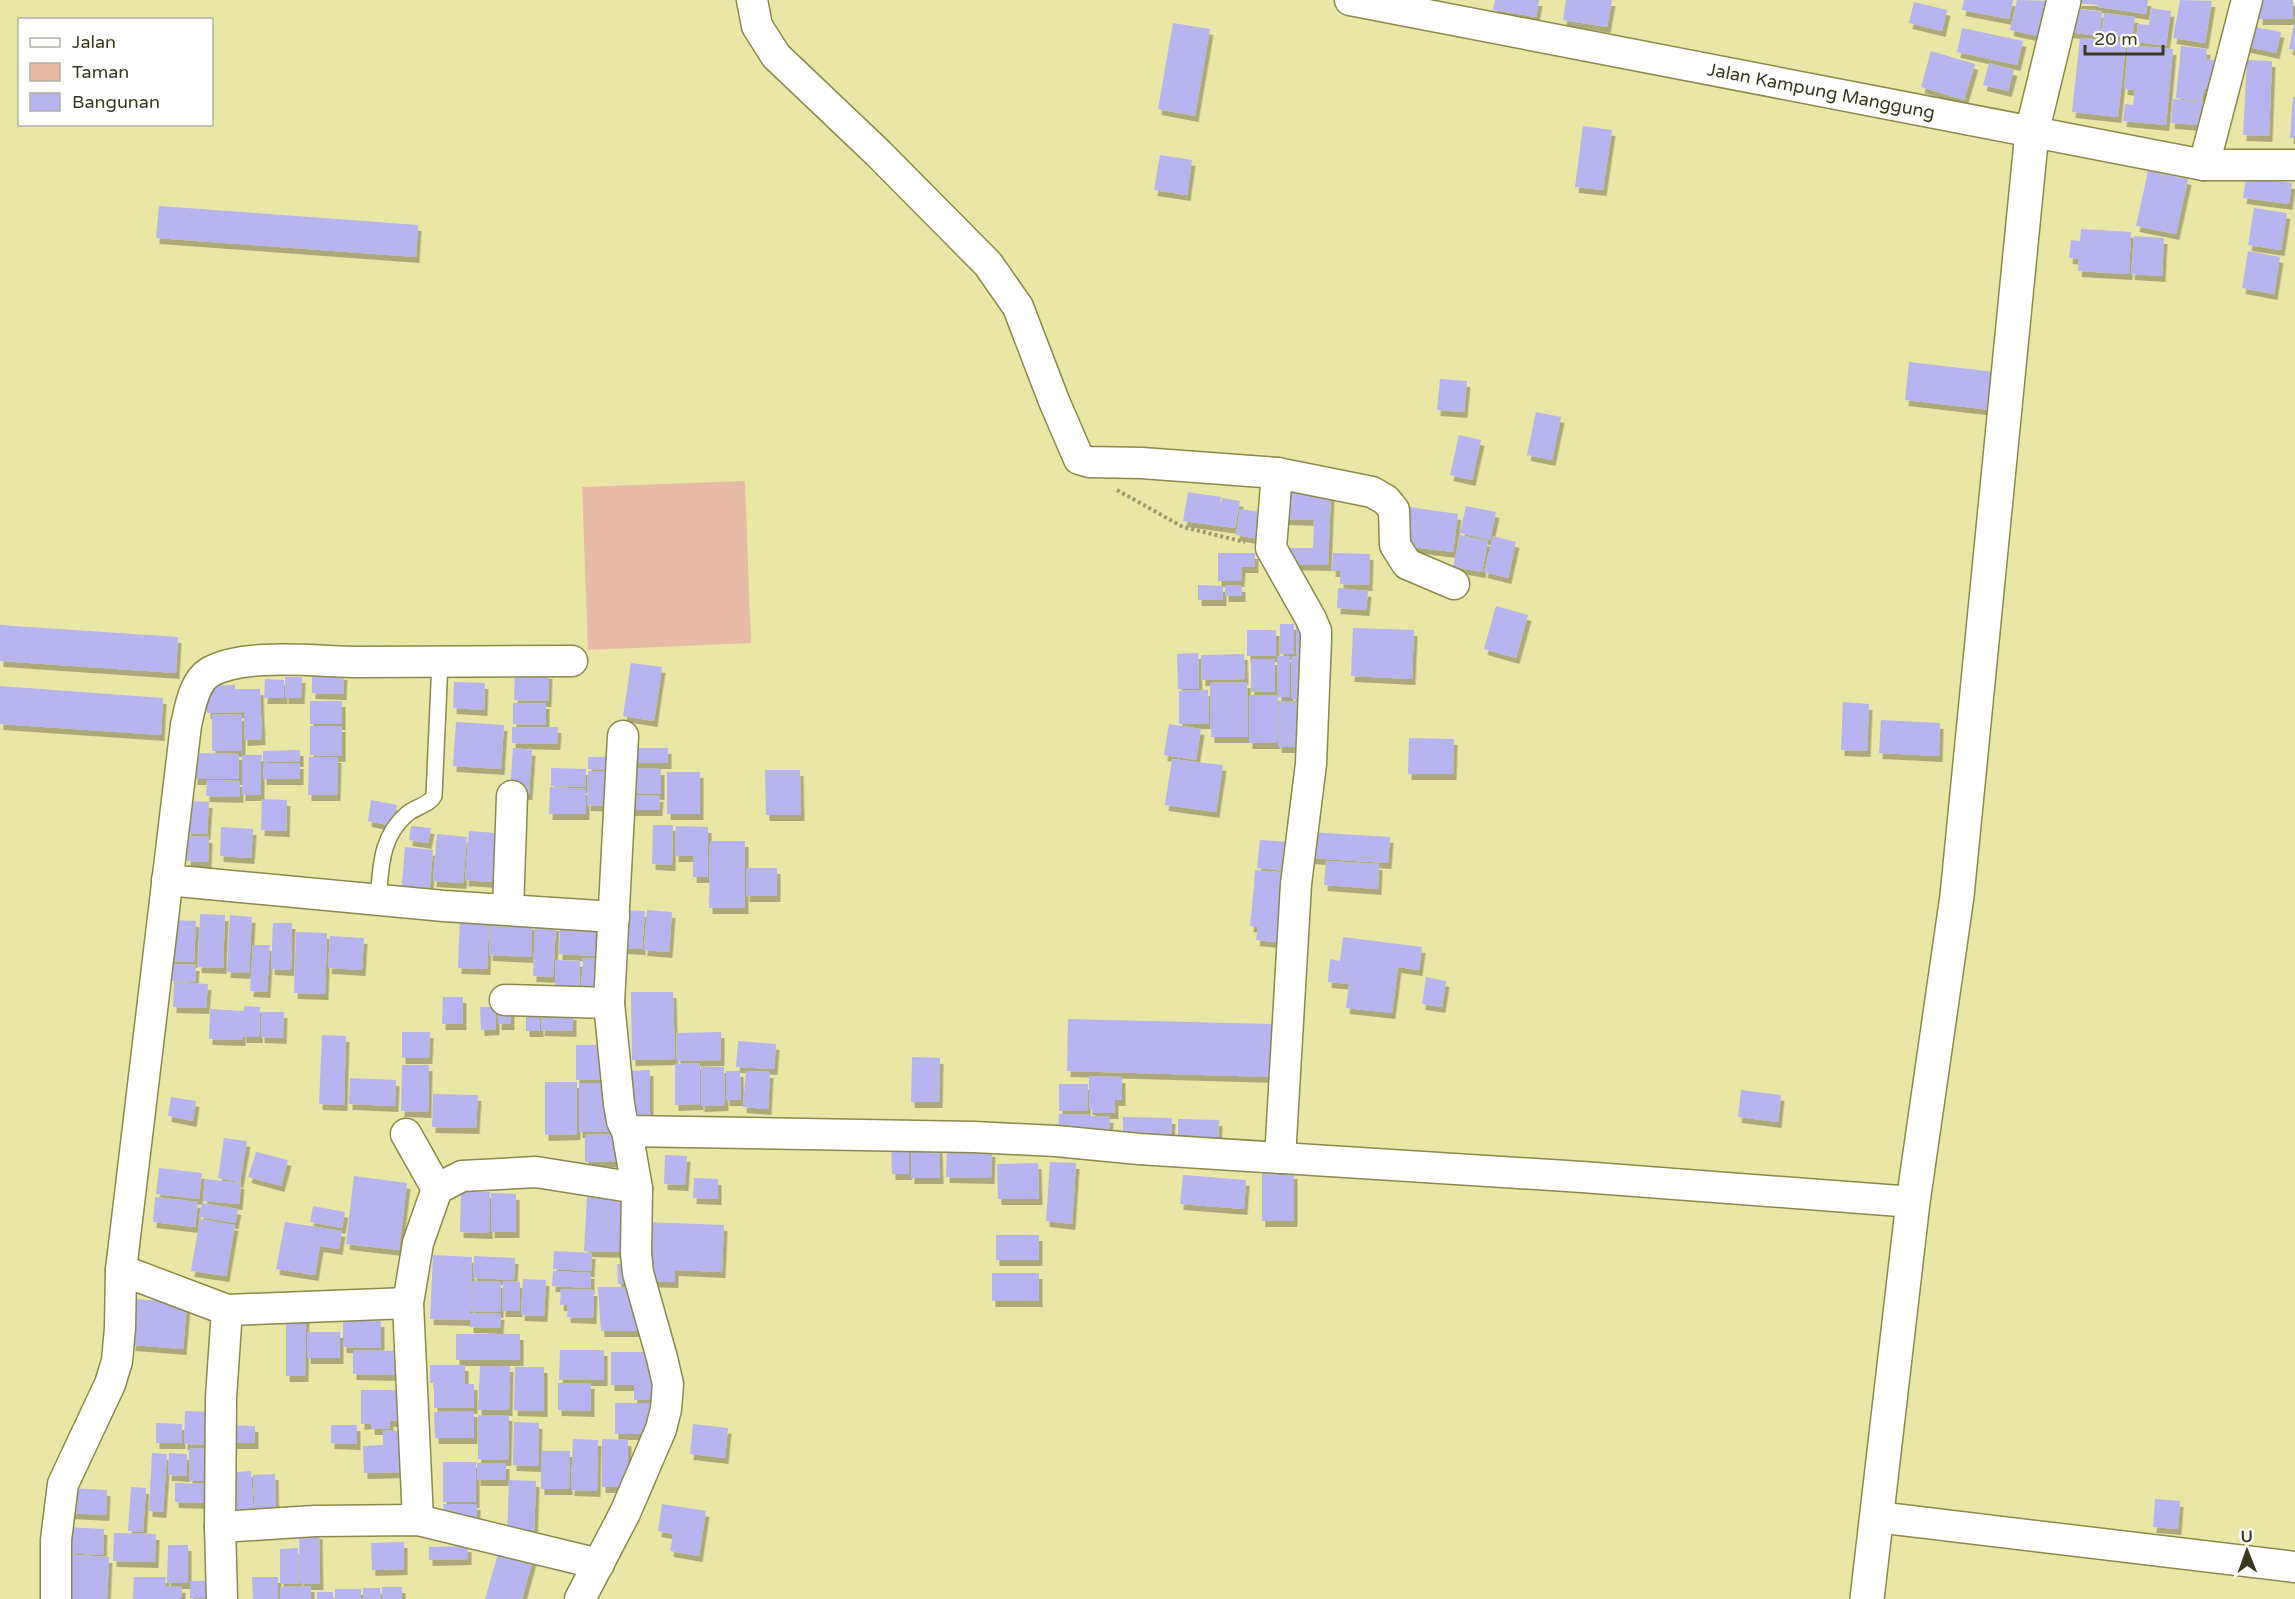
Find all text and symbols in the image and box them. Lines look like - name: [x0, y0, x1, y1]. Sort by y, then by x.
- legend: [18, 18, 213, 126]
- scale bar: [2085, 18, 2163, 56]
- text: 20 m: [2094, 28, 2138, 50]
- text: Jalan: [72, 31, 116, 53]
- street label: Jalan Kampung Manggung: [1706, 58, 1937, 124]
- text: Taman: [72, 61, 129, 83]
- text: Bangunan: [72, 91, 160, 113]
- north arrow: [2217, 1521, 2277, 1581]
- text: U: [2241, 1527, 2253, 1547]

